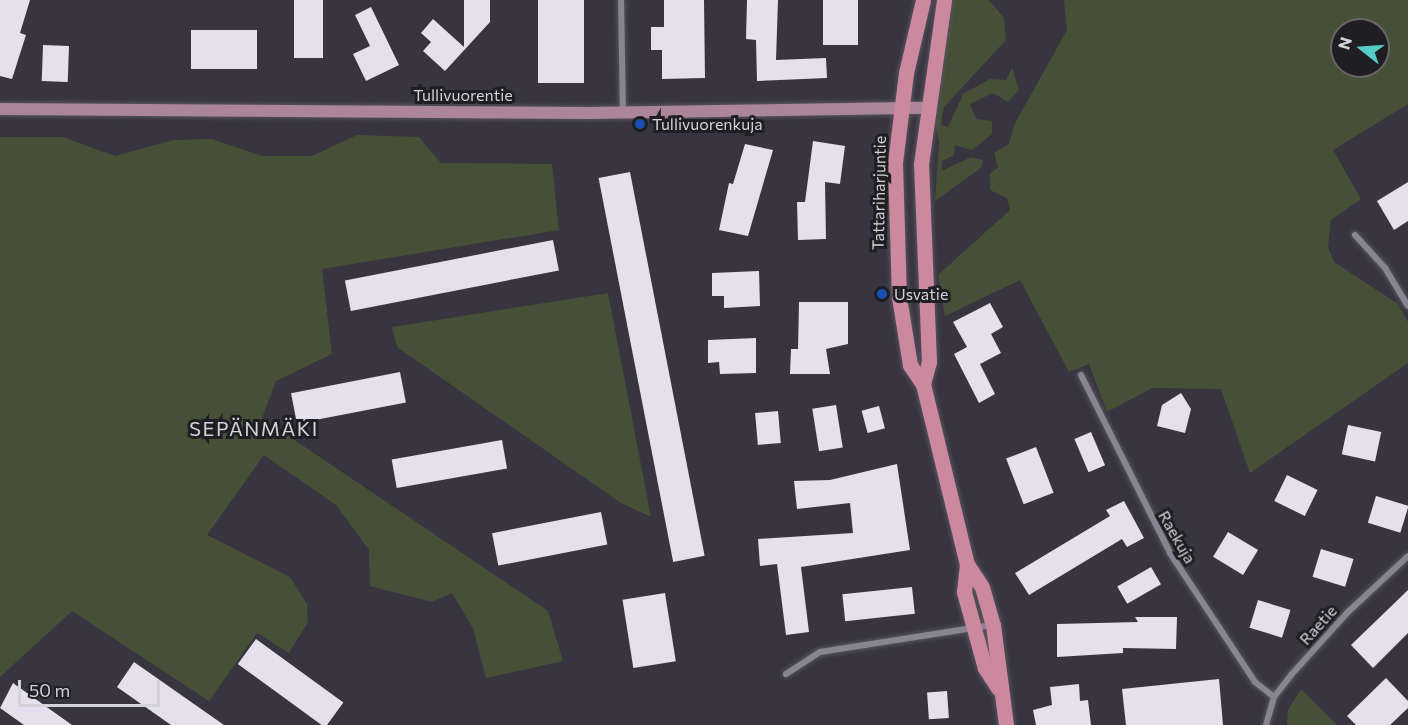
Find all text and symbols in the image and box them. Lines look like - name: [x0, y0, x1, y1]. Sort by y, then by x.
- north arrow: [1330, 18, 1390, 78]
- text: N: [1333, 35, 1355, 52]
- street label: Tullivuorentie: [413, 85, 513, 105]
- place label: Tullivuorenkuja: [652, 114, 763, 134]
- marker: Tullivuorenkuja: [633, 117, 647, 131]
- street label: Tattariharjuntie: [868, 136, 890, 250]
- place label: Usvatie: [894, 284, 948, 304]
- marker: Usvatie: [875, 287, 889, 301]
- district label: SEPÄNMÄKI: [189, 416, 319, 440]
- street label: Raekuja: [1154, 507, 1200, 567]
- street label: Raetie: [1295, 601, 1341, 649]
- scale bar: [21, 668, 164, 706]
- text: 50 m: [29, 679, 70, 701]

